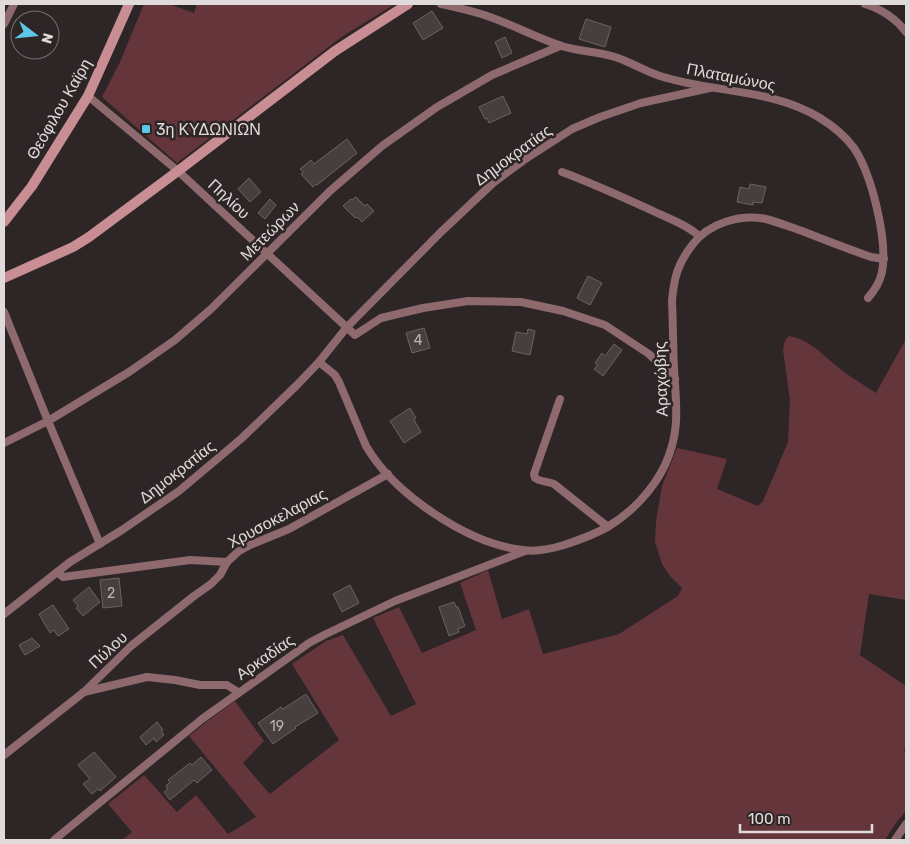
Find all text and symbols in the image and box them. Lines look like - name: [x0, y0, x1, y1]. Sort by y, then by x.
- north arrow: [10, 10, 60, 60]
- text: N: [37, 31, 57, 46]
- street label: Θεόφιλου Καϊρη: [23, 55, 95, 163]
- street label: Πλαταμώνος: [685, 59, 777, 95]
- place label: 3η ΚΥΔΩΝΙΩΝ: [156, 120, 261, 139]
- street label: Δημοκρατίας: [471, 120, 556, 189]
- marker: 3η ΚΥΔΩΝΙΩΝ: [140, 123, 152, 135]
- street label: Πηλίου: [204, 175, 254, 223]
- street label: Μετεώρων: [236, 197, 304, 265]
- house number: 4: [414, 332, 423, 349]
- street label: Αραχώβης: [650, 341, 672, 417]
- street label: Δημοκρατίας: [135, 436, 219, 507]
- street label: Χρυσοκελαριας: [224, 484, 330, 552]
- house number: 2: [107, 585, 115, 602]
- street label: Πύλου: [85, 627, 131, 673]
- street label: Αρκαδίας: [232, 630, 298, 684]
- house number: 19: [270, 718, 284, 735]
- scale bar: [740, 802, 872, 834]
- text: 100 m: [748, 810, 790, 828]

